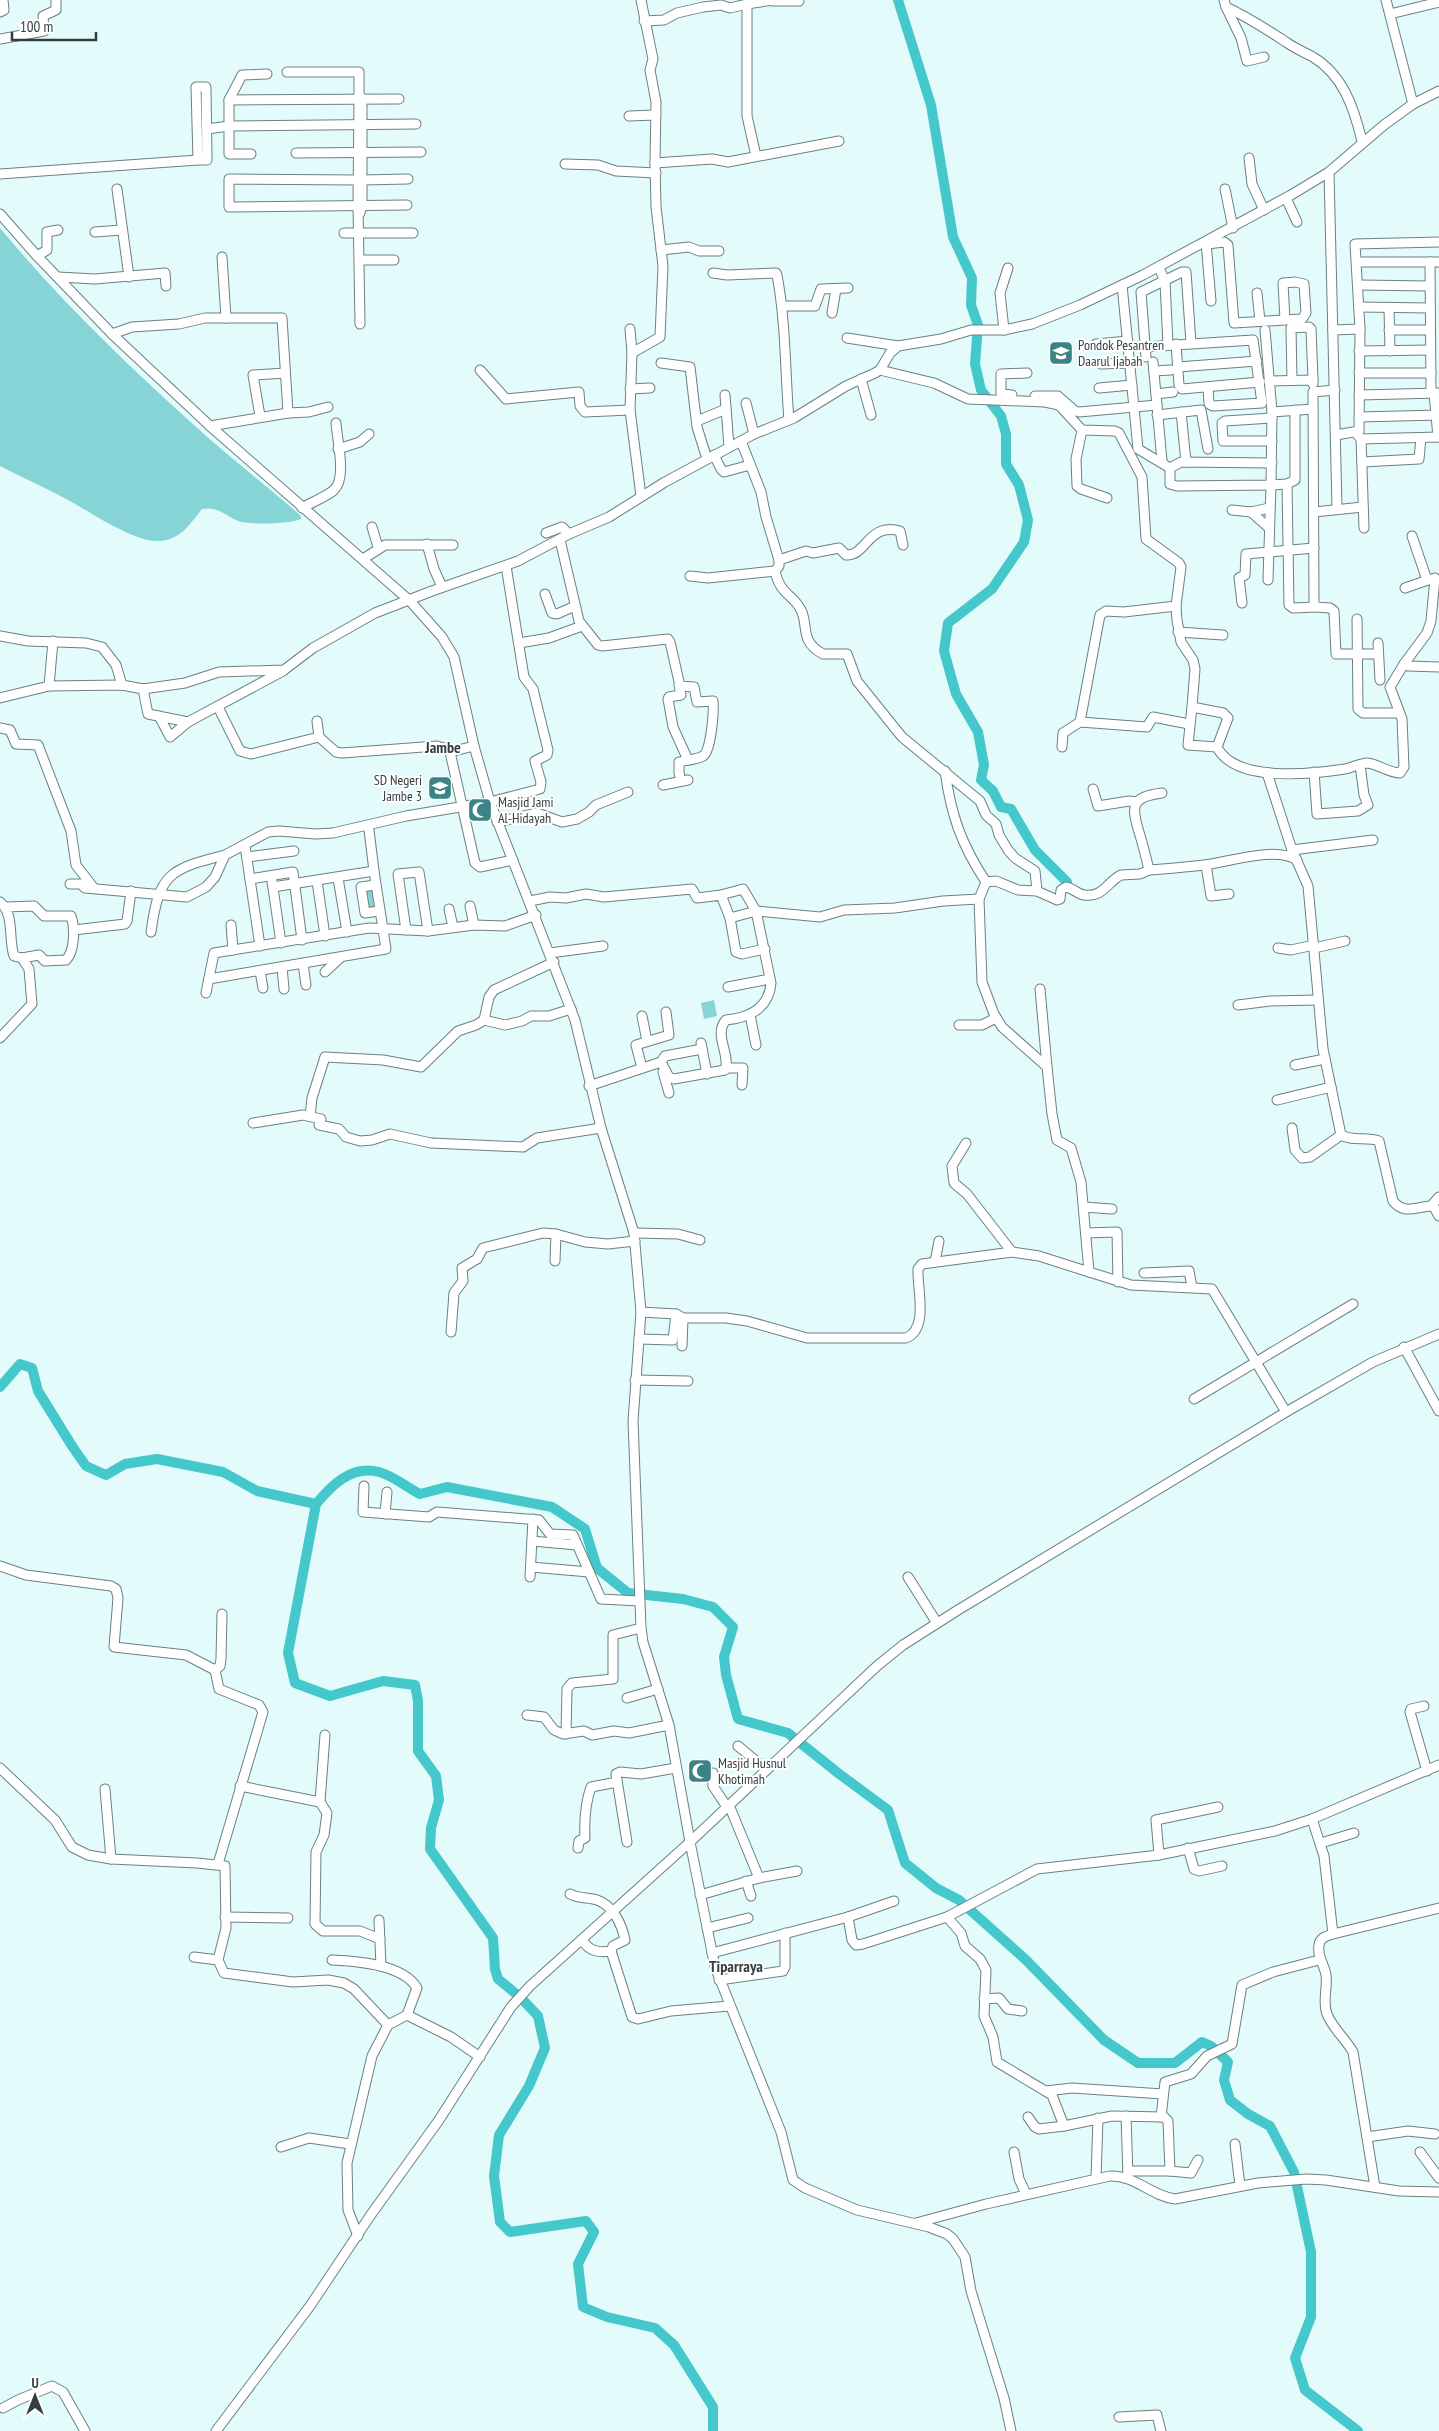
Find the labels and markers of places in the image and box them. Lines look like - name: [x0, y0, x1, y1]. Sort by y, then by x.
- place label: Pondok Pesantren Daarul Ijabah: [1078, 336, 1164, 370]
- school or university icon: Pondok Pesantren Daarul Ijabah: [1048, 340, 1074, 366]
- place label: SD Negeri Jambe 3: [374, 771, 422, 805]
- school or university icon: SD Negeri Jambe 3: [427, 775, 453, 801]
- place label: Masjid Jami Al-Hidayah: [498, 793, 553, 827]
- mosque icon: Masjid Jami Al-Hidayah: [467, 797, 493, 823]
- place label: Masjid Husnul Khotimah: [718, 1754, 787, 1788]
- mosque icon: Masjid Husnul Khotimah: [687, 1758, 713, 1784]

